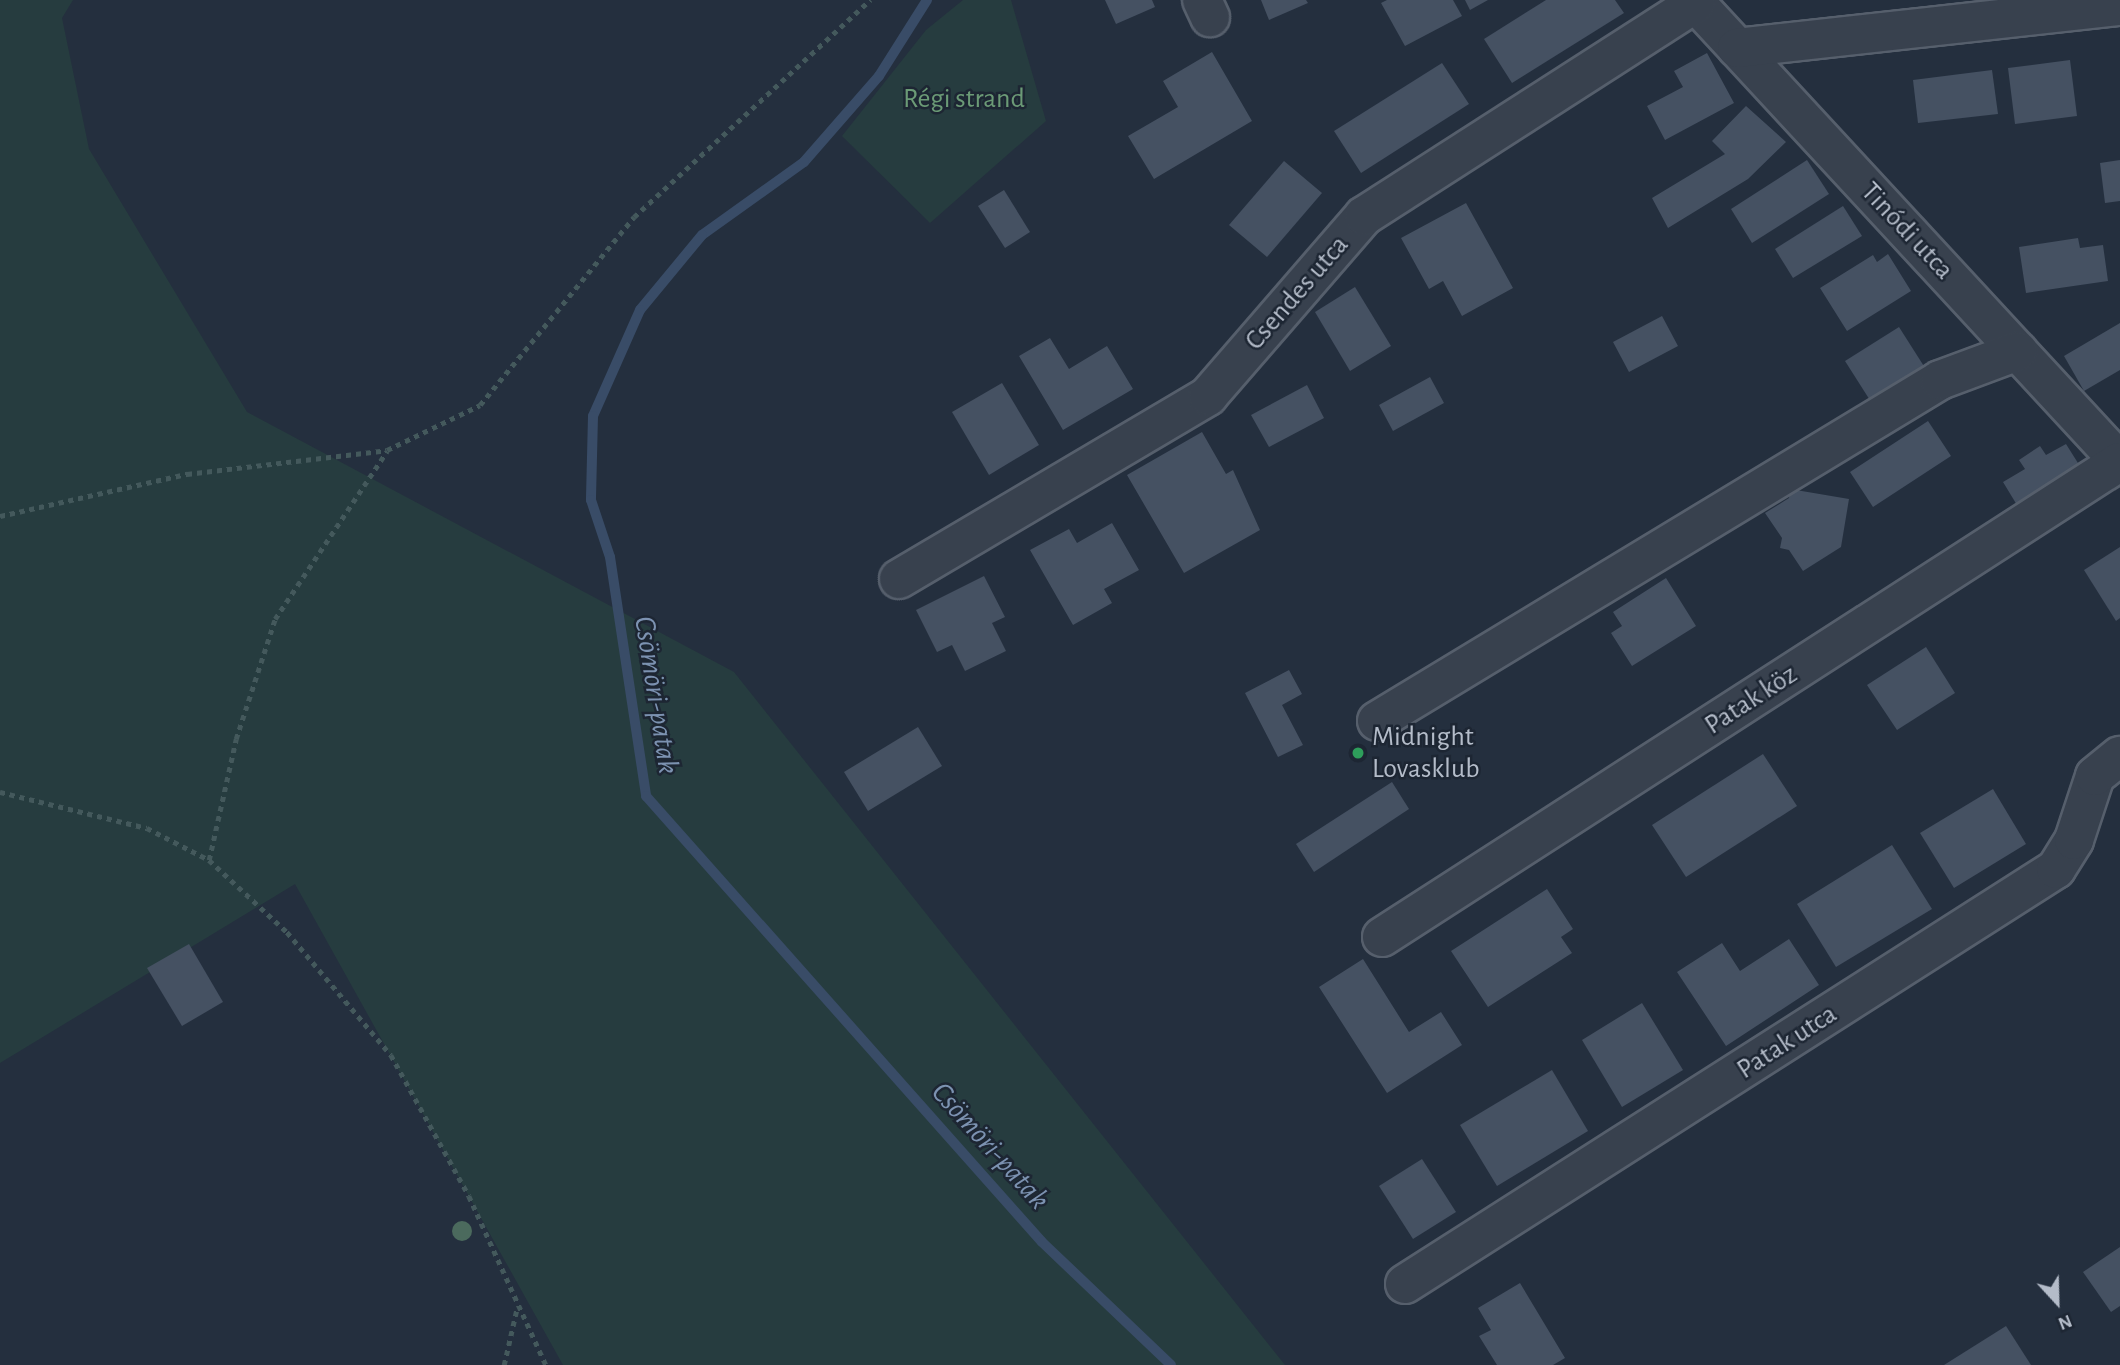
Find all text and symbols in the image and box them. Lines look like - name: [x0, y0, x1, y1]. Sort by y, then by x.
- park label: Régi strand: [903, 82, 1025, 116]
- street label: Tinódi utca: [1854, 175, 1960, 287]
- street label: Csendes utca: [1238, 229, 1356, 357]
- water label: Csömöri-patak: [626, 614, 686, 776]
- street label: Patak köz: [1699, 658, 1803, 742]
- place label: Midnight Lovasklub: [1372, 720, 1480, 786]
- marker: Midnight Lovasklub: [1350, 745, 1366, 761]
- street label: Patak utca: [1731, 997, 1843, 1087]
- water label: Csömöri-patak: [923, 1075, 1057, 1217]
- north arrow: [2022, 1267, 2092, 1337]
- text: N: [2055, 1311, 2075, 1333]

